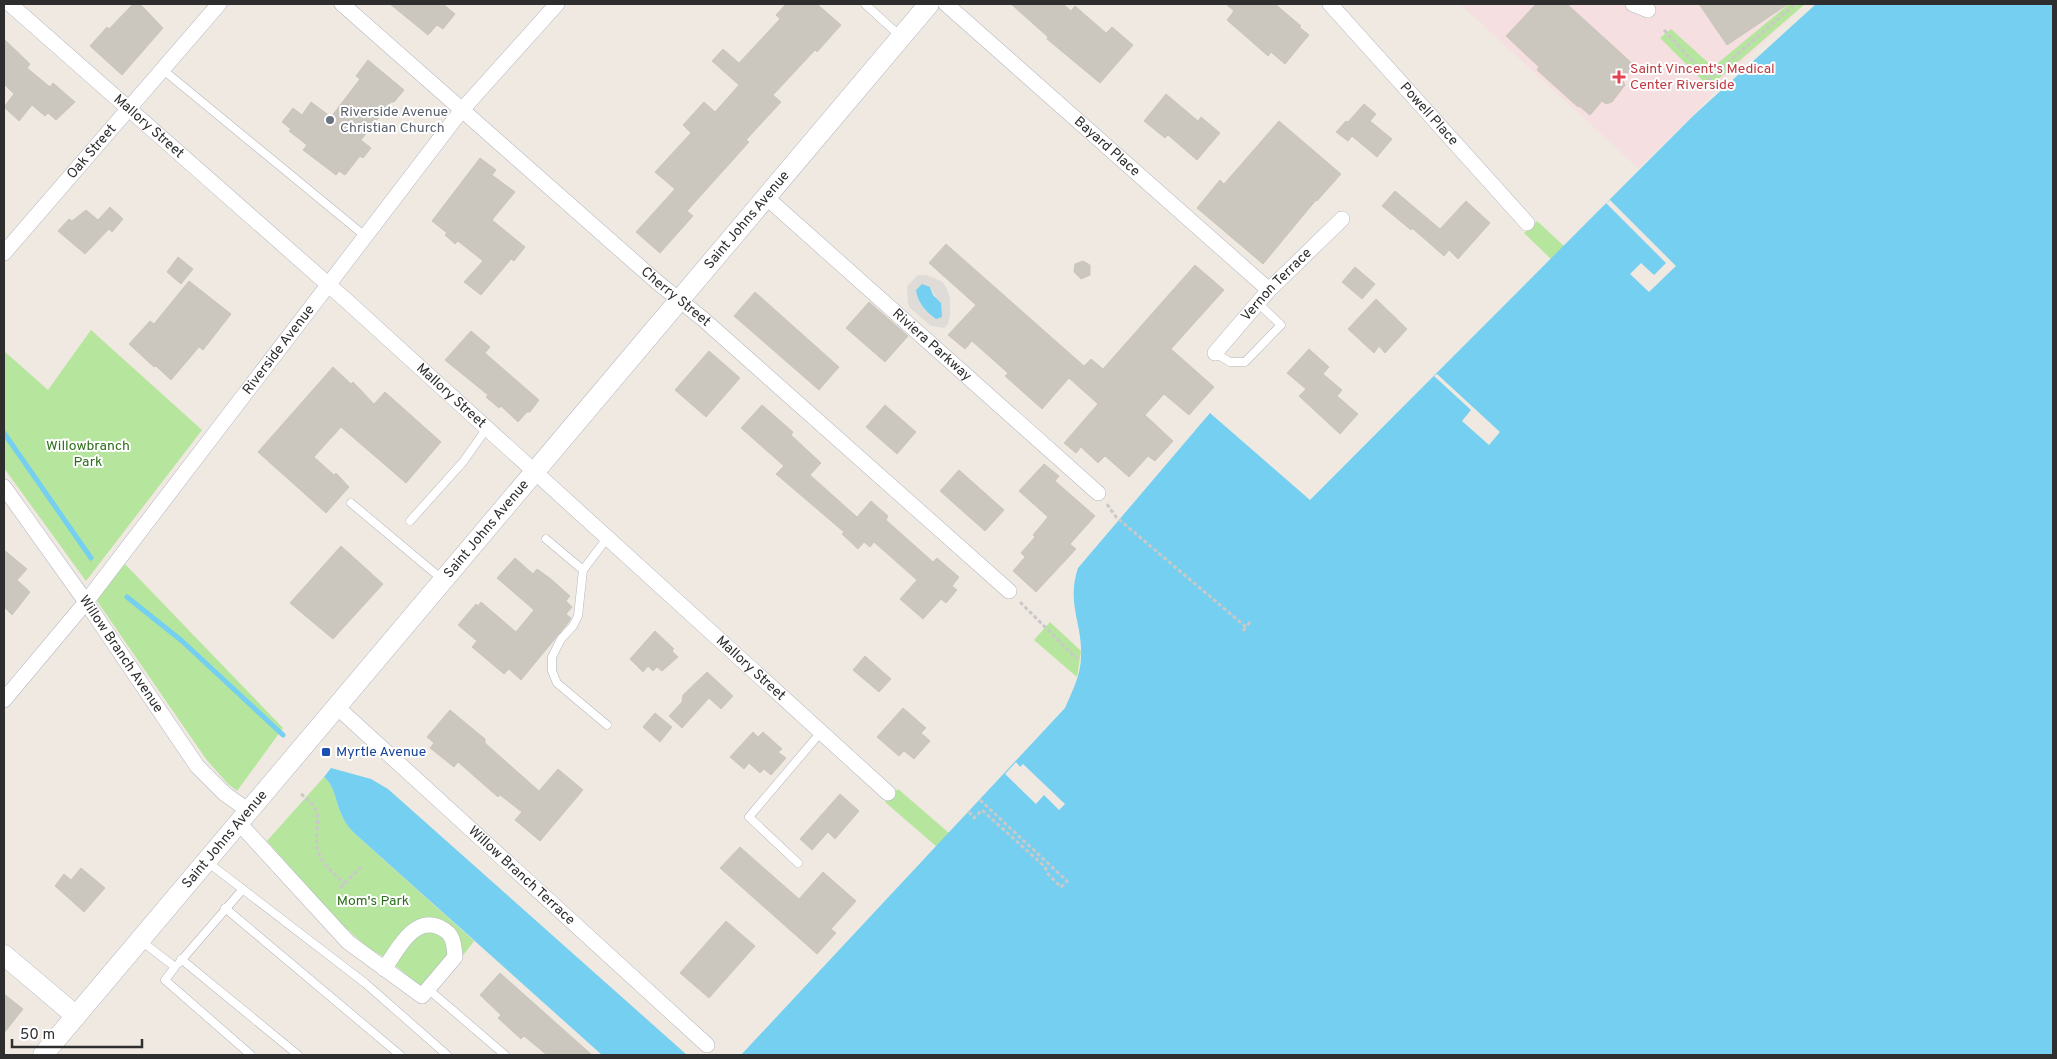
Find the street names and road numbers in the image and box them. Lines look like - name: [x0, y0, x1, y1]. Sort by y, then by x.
- street label: Powell Place: [1396, 79, 1462, 149]
- street label: Mallory Street: [110, 91, 187, 162]
- street label: Bayard Place: [1070, 113, 1143, 180]
- street label: Oak Street: [63, 121, 120, 182]
- street label: Saint Johns Avenue: [701, 168, 793, 273]
- street label: Vernon Terrace: [1238, 245, 1315, 325]
- street label: Cherry Street: [637, 263, 714, 330]
- street label: Riverside Avenue: [239, 302, 318, 398]
- street label: Riviera Parkway: [889, 305, 975, 385]
- street label: Mallory Street: [413, 360, 489, 432]
- street label: Saint Johns Avenue: [440, 476, 533, 582]
- street label: Willow Branch Avenue: [75, 592, 167, 716]
- street label: Mallory Street: [712, 632, 789, 704]
- street label: Saint Johns Avenue: [179, 787, 271, 892]
- street label: Willow Branch Terrace: [465, 823, 579, 929]

